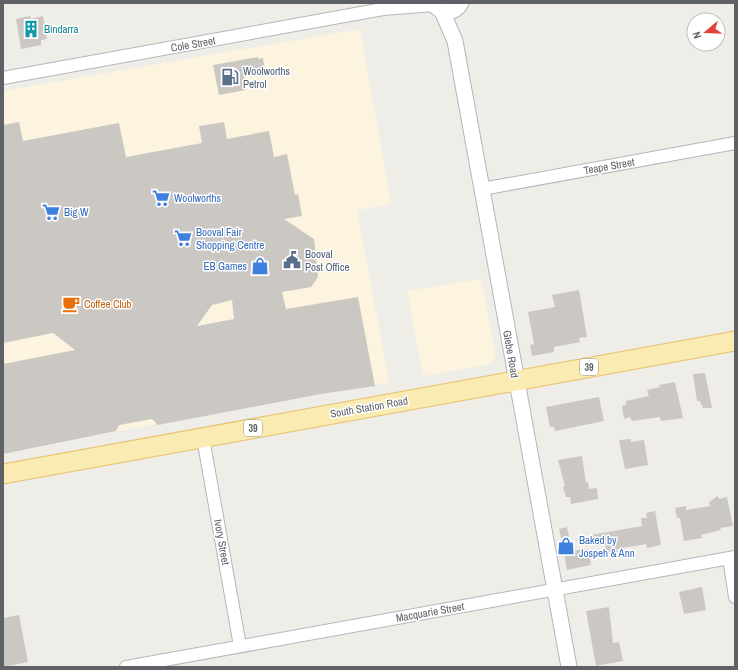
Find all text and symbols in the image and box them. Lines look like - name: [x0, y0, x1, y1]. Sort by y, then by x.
- north arrow: [686, 12, 726, 52]
- building icon: Bindarra: [21, 19, 41, 39]
- place label: Bindarra: [44, 22, 79, 36]
- text: N: [689, 30, 704, 41]
- street label: Cole Street: [170, 33, 217, 55]
- place label: Woolworths Petrol: [243, 64, 290, 91]
- fuel station icon: Woolworths Petrol: [220, 67, 240, 87]
- street label: Teape Street: [583, 155, 636, 177]
- supermarket icon: Woolworths: [151, 188, 171, 208]
- place label: Woolworths: [174, 191, 221, 205]
- supermarket icon: Big W: [41, 202, 61, 222]
- place label: Big W: [64, 205, 89, 219]
- place label: Booval Fair Shopping Centre: [196, 225, 264, 252]
- supermarket icon: Booval Fair Shopping Centre: [173, 228, 193, 248]
- place label: Booval Post Office: [305, 247, 349, 274]
- public building icon: Booval Post Office: [282, 250, 302, 270]
- shop icon: EB Games: [250, 256, 270, 276]
- place label: EB Games: [203, 259, 247, 273]
- cafe icon: Coffee Club: [61, 294, 81, 314]
- place label: Coffee Club: [84, 297, 131, 311]
- street label: Glebe Road: [500, 329, 522, 379]
- road number: 39: [580, 359, 598, 375]
- street label: South Station Road: [329, 393, 409, 421]
- road number: 39: [244, 420, 262, 436]
- street label: Ivory Street: [211, 518, 233, 566]
- place label: Baked by Jospeh & Ann: [579, 533, 635, 560]
- shop icon: Baked by Jospeh & Ann: [556, 536, 576, 556]
- street label: Macquarie Street: [395, 599, 466, 625]

